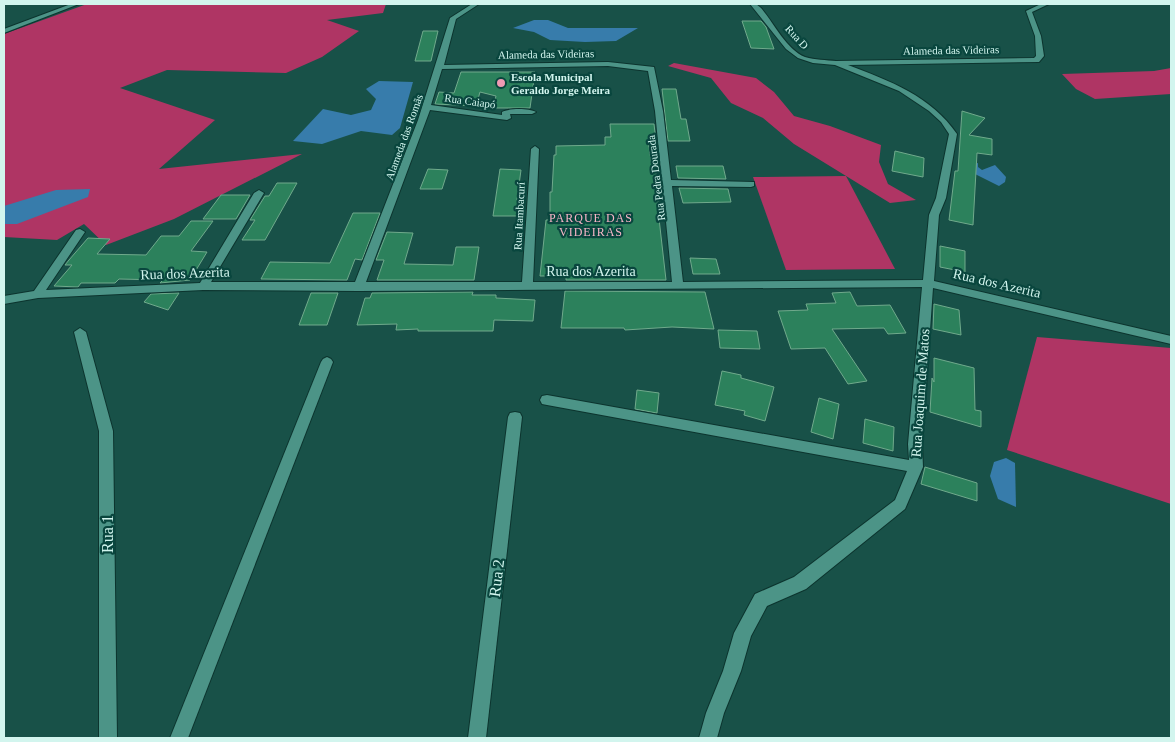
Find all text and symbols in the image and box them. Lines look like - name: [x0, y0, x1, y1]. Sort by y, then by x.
- street label: Rua D: [783, 23, 811, 52]
- street label: Alameda das Videiras: [903, 43, 999, 57]
- street label: Alameda das Videiras: [498, 47, 594, 61]
- place label: Escola Municipal Geraldo Jorge Meira: [511, 71, 610, 96]
- marker: Escola Municipal Geraldo Jorge Meira: [495, 77, 507, 89]
- street label: Rua Caiapó: [444, 91, 497, 111]
- street label: Alameda das Romãs: [383, 92, 425, 182]
- street label: Rua Pedra Dourada: [645, 134, 667, 221]
- street label: Rua Itambacurí: [511, 182, 527, 250]
- district label: PARQUE DAS VIDEIRAS: [549, 211, 633, 239]
- street label: Rua dos Azerita: [140, 264, 231, 283]
- street label: Rua dos Azerita: [546, 264, 636, 279]
- street label: Rua dos Azerita: [952, 266, 1043, 301]
- street label: Rua Joaquim de Matos: [909, 328, 932, 458]
- street label: Rua 1: [99, 515, 116, 553]
- street label: Rua 2: [486, 558, 507, 598]

